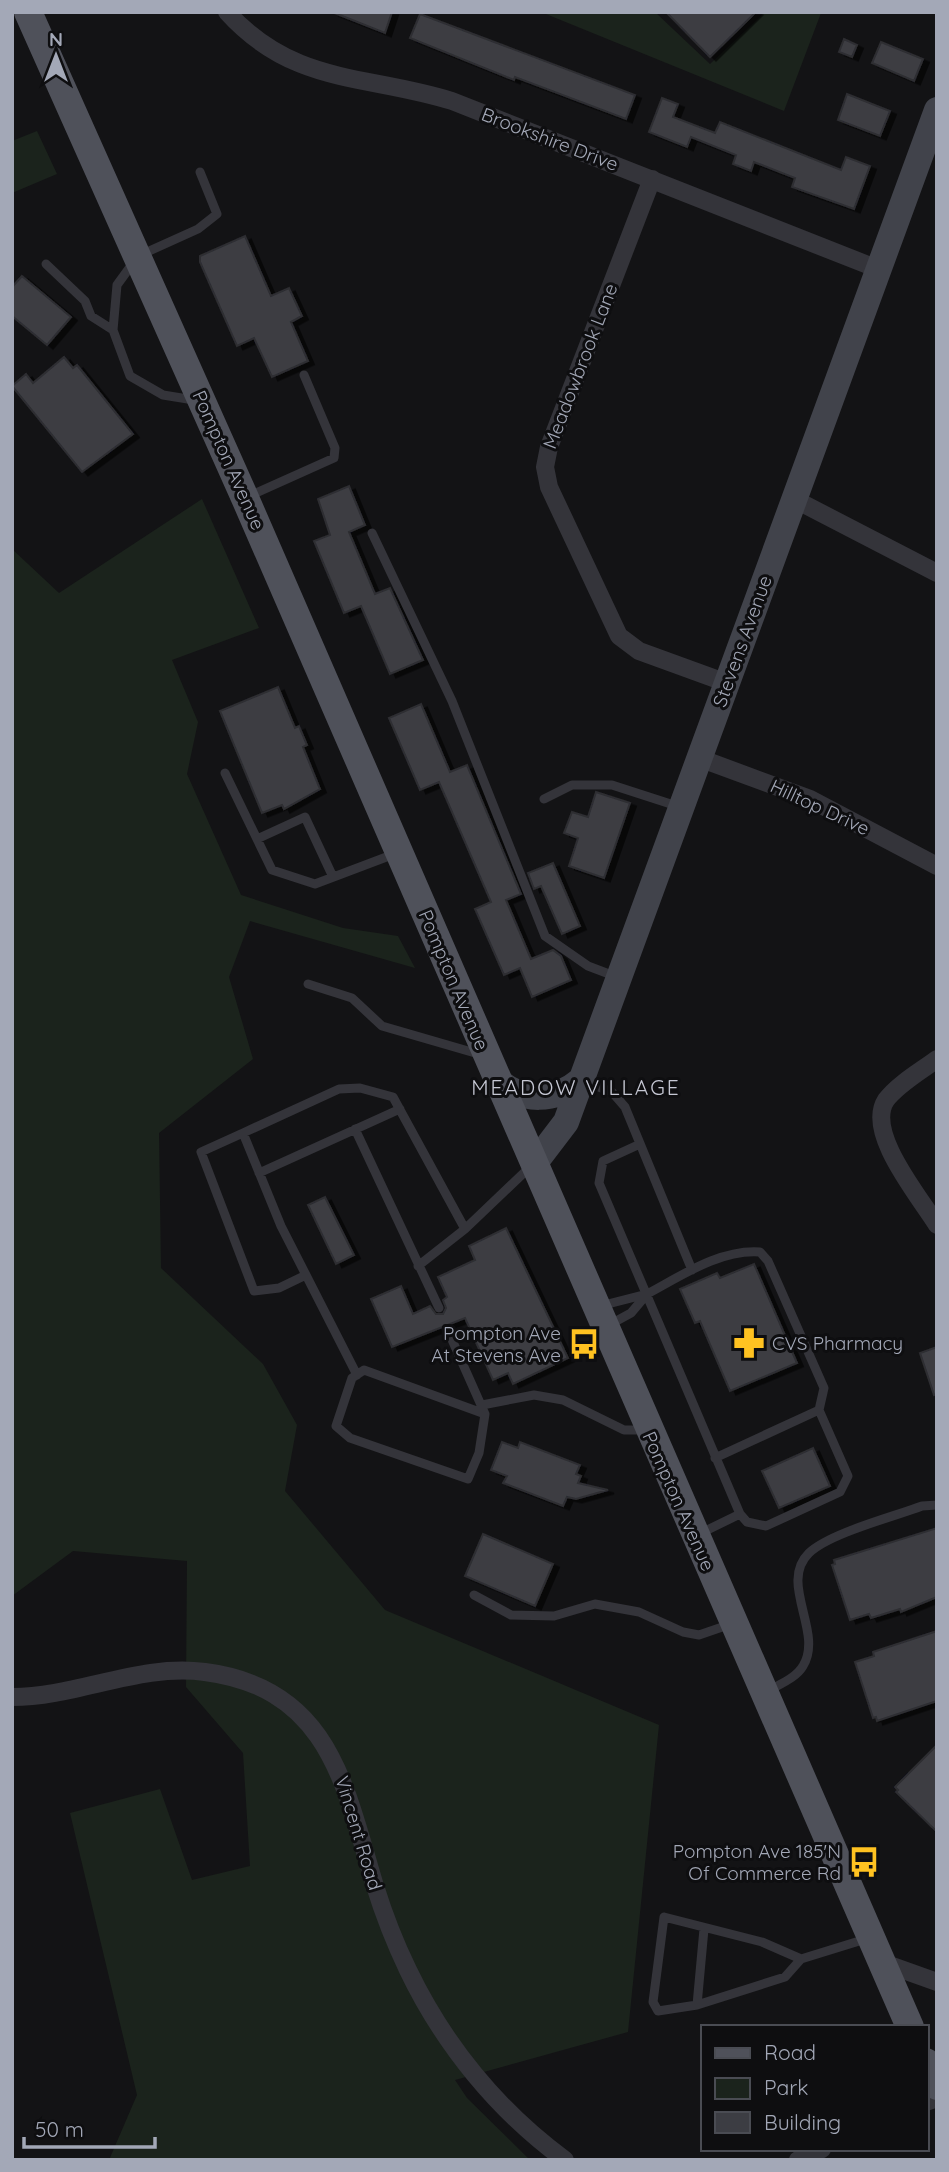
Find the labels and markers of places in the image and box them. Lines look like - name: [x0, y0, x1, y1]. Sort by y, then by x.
- place label: Pompton Ave At Stevens Ave: [431, 1321, 561, 1367]
- pharmacy icon: CVS Pharmacy: [732, 1326, 766, 1360]
- bus stop icon: Pompton Ave At Stevens Ave: [567, 1327, 601, 1361]
- place label: CVS Pharmacy: [772, 1331, 903, 1355]
- place label: Pompton Ave 185'N Of Commerce Rd: [673, 1839, 841, 1885]
- bus stop icon: Pompton Ave 185'N Of Commerce Rd: [847, 1845, 881, 1879]

